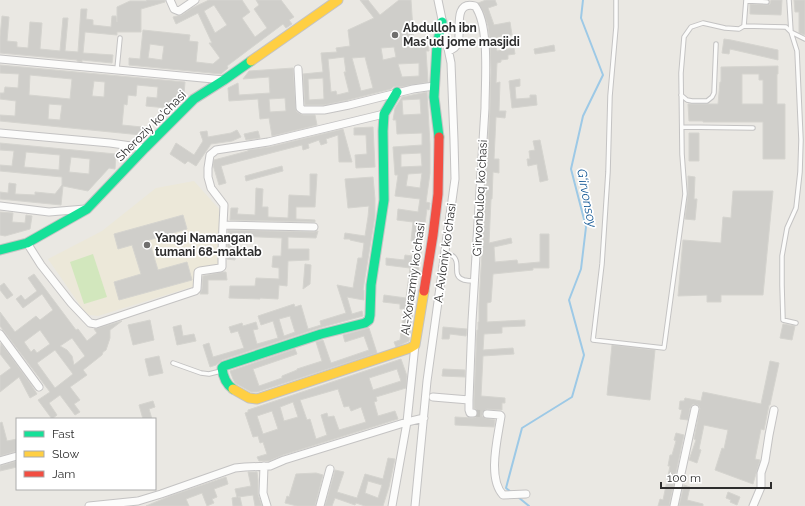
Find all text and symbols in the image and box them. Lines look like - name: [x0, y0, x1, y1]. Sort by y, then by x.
- place label: Abdulloh ibn Mas‘ud jome masjidi: [403, 21, 520, 49]
- marker: Abdulloh ibn Mas‘ud jome masjidi: [390, 30, 400, 40]
- street label: Sheroziy ko'chasi: [113, 88, 189, 164]
- street label: Gʻirvonbuloq koʻchasi: [470, 139, 490, 257]
- water label: G‘irvonsoy: [574, 167, 600, 229]
- street label: A. Avloniy ko‘chasi: [431, 202, 459, 304]
- street label: Al-Xorazmiy koʻchasi: [398, 222, 428, 336]
- place label: Yangi Namangan tumani 68-maktab: [155, 231, 262, 259]
- marker: Yangi Namangan tumani 68-maktab: [142, 240, 152, 250]
- legend: [16, 418, 156, 490]
- text: Fast: [52, 427, 75, 441]
- text: Slow: [52, 447, 79, 461]
- scale bar: [661, 464, 771, 490]
- text: Jam: [52, 467, 75, 481]
- text: 100 m: [667, 471, 701, 485]

